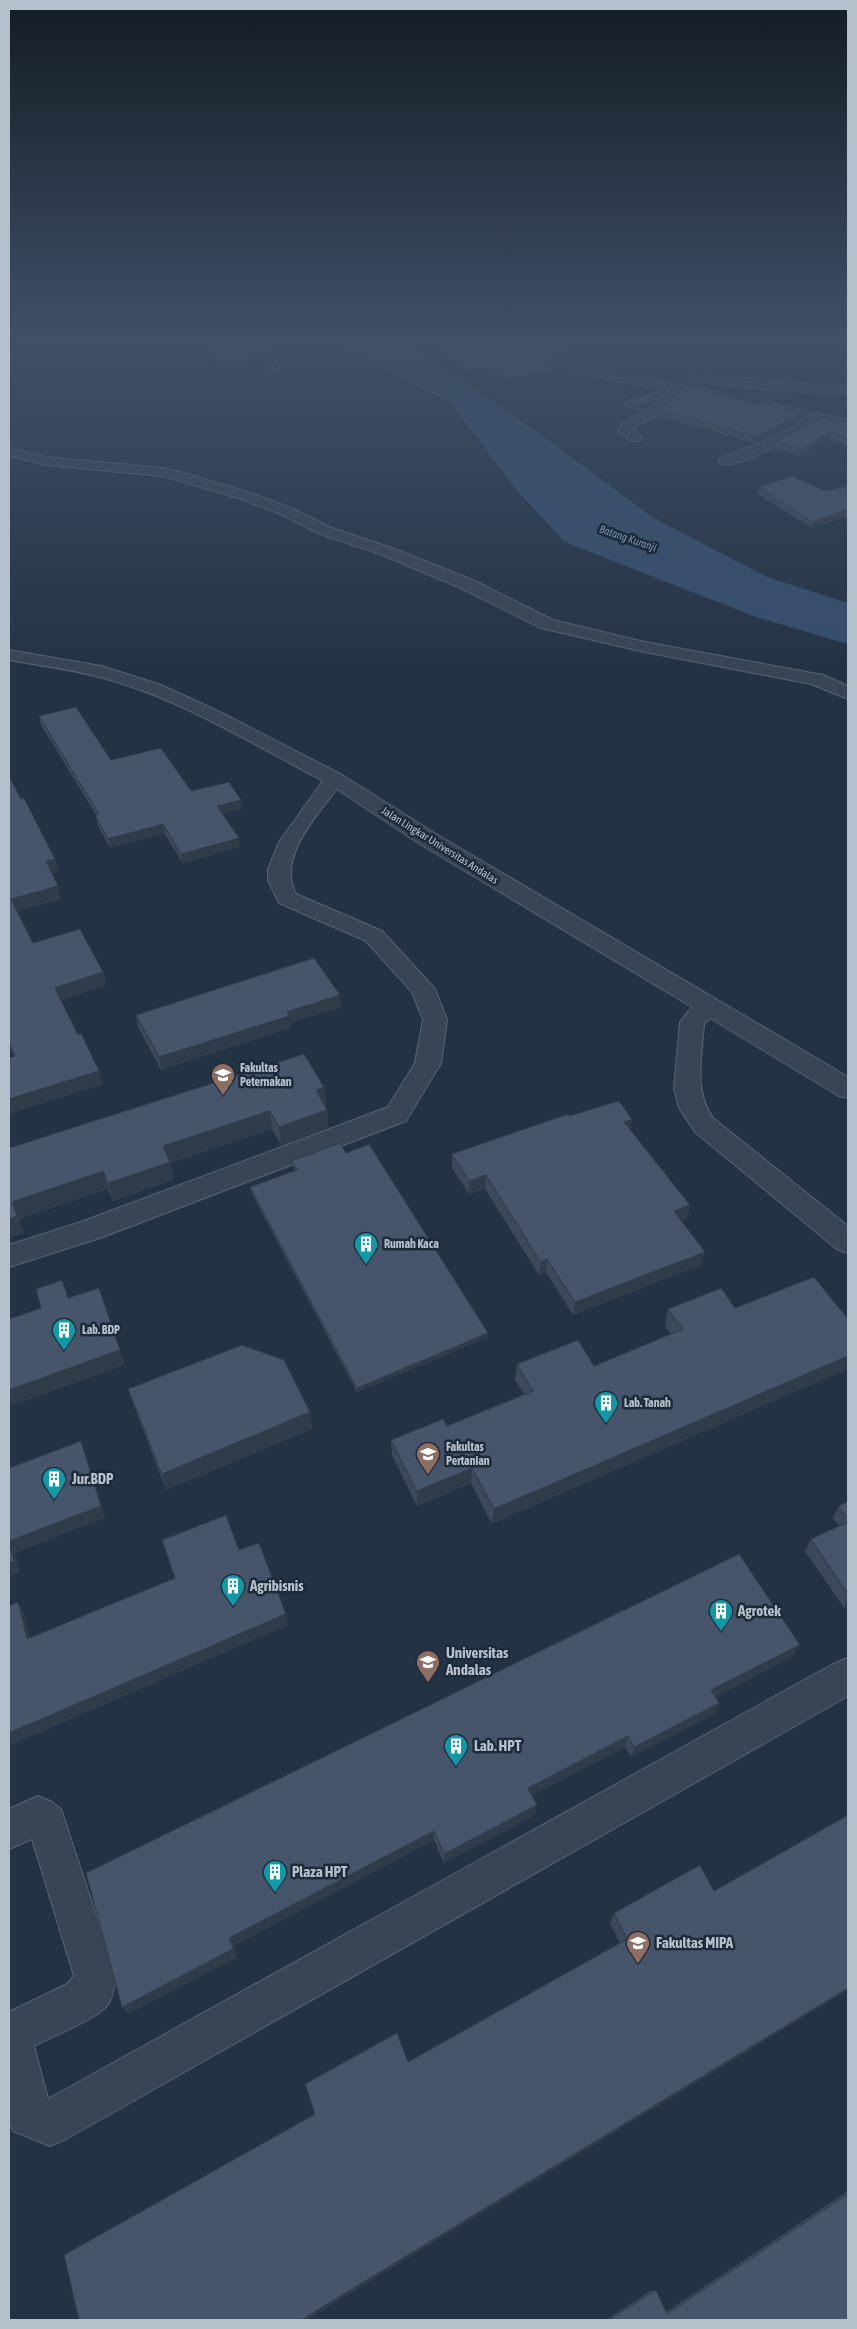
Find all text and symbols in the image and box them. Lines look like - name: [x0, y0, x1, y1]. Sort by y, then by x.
- water label: Batang Kuranji: [598, 523, 659, 554]
- street label: Jalan Lingkar Universitas Andalas: [380, 804, 501, 886]
- place label: Fakultas Peternakan: [240, 1061, 292, 1089]
- school or university icon: Fakultas Peternakan: [210, 1062, 236, 1096]
- building icon: Rumah Kaca: [353, 1231, 379, 1265]
- place label: Rumah Kaca: [384, 1237, 439, 1251]
- building icon: Lab. BDP: [51, 1317, 77, 1351]
- place label: Lab. BDP: [82, 1323, 120, 1337]
- building icon: Lab. Tanah: [593, 1390, 619, 1424]
- place label: Lab. Tanah: [624, 1396, 671, 1410]
- place label: Fakultas Pertanian: [446, 1440, 490, 1468]
- school or university icon: Fakultas Pertanian: [415, 1441, 441, 1475]
- building icon: Jur.BDP: [41, 1466, 67, 1500]
- place label: Jur.BDP: [71, 1470, 114, 1487]
- building icon: Agribisnis: [220, 1573, 246, 1607]
- place label: Agribisnis: [249, 1577, 304, 1594]
- building icon: Agrotek: [708, 1598, 734, 1632]
- place label: Agrotek: [737, 1602, 781, 1619]
- place label: Universitas Andalas: [445, 1644, 509, 1678]
- school or university icon: Universitas Andalas: [415, 1649, 441, 1683]
- building icon: Lab. HPT: [443, 1733, 469, 1767]
- place label: Lab. HPT: [474, 1737, 522, 1754]
- building icon: Plaza HPT: [262, 1859, 288, 1893]
- place label: Plaza HPT: [292, 1863, 348, 1880]
- school or university icon: Fakultas MIPA: [625, 1930, 651, 1964]
- place label: Fakultas MIPA: [656, 1934, 734, 1951]

